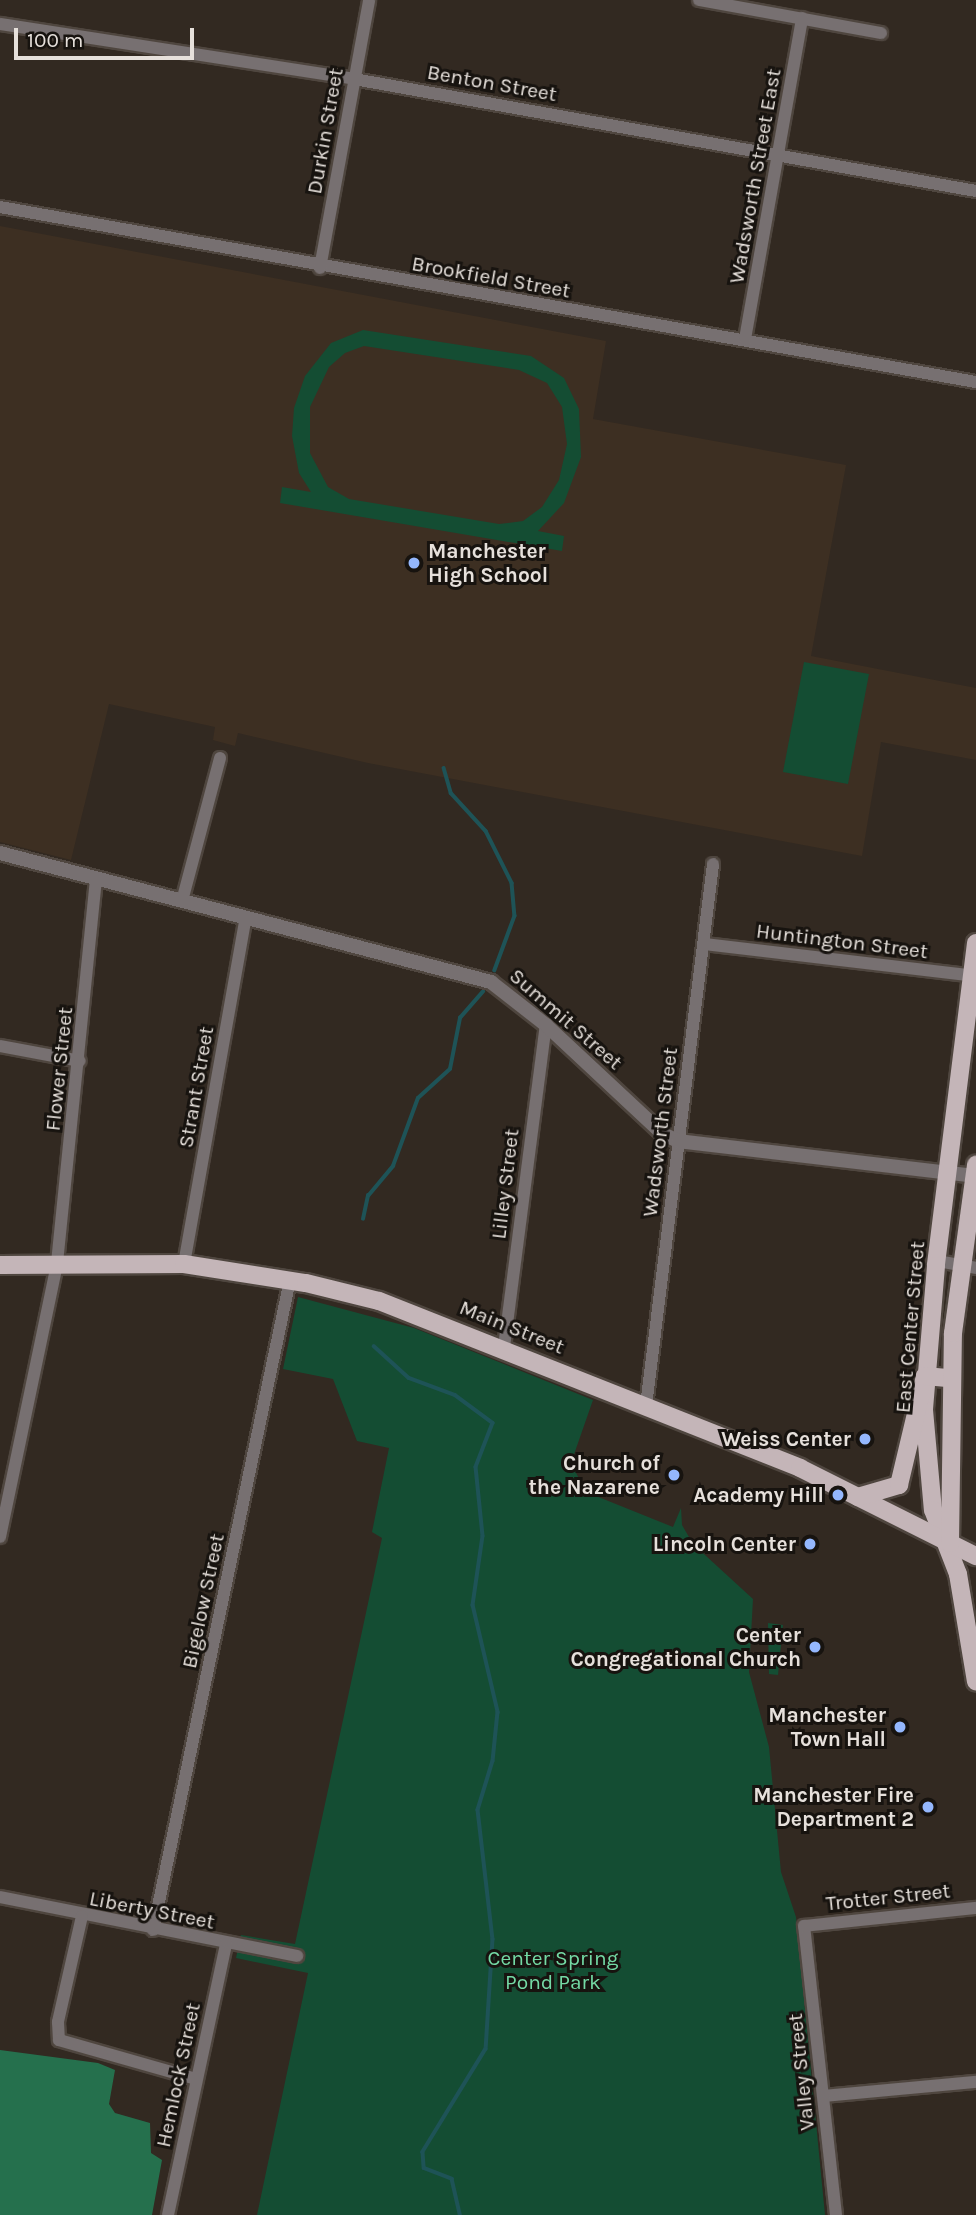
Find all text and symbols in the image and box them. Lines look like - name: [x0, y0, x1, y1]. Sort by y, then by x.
- scale bar: [18, 14, 198, 58]
- text: 100 m: [27, 28, 84, 52]
- street label: Benton Street: [425, 59, 559, 107]
- street label: Durkin Street: [302, 66, 348, 196]
- street label: Wadsworth Street East: [724, 67, 786, 285]
- street label: Brookfield Street: [410, 251, 572, 303]
- place label: Manchester High School: [428, 538, 548, 588]
- marker: Manchester High School: [406, 555, 422, 571]
- street label: Huntington Street: [755, 918, 929, 964]
- street label: Summit Street: [504, 963, 628, 1075]
- street label: Flower Street: [40, 1006, 78, 1132]
- street label: Strant Street: [173, 1024, 219, 1150]
- street label: Wadsworth Street: [637, 1046, 683, 1218]
- street label: Lilley Street: [486, 1127, 524, 1241]
- street label: East Center Street: [890, 1240, 930, 1414]
- street label: Main Street: [456, 1295, 568, 1359]
- place label: Weiss Center: [721, 1426, 851, 1452]
- marker: Weiss Center: [857, 1431, 873, 1447]
- place label: Church of the Nazarene: [529, 1450, 660, 1500]
- marker: Church of the Nazarene: [666, 1467, 682, 1483]
- place label: Academy Hill: [693, 1482, 824, 1508]
- marker: Academy Hill: [830, 1487, 846, 1503]
- street label: Bigelow Street: [176, 1531, 230, 1671]
- place label: Lincoln Center: [653, 1531, 796, 1557]
- marker: Lincoln Center: [802, 1536, 818, 1552]
- place label: Center Congregational Church: [570, 1622, 801, 1672]
- marker: Center Congregational Church: [807, 1639, 823, 1655]
- place label: Manchester Town Hall: [768, 1702, 886, 1752]
- marker: Manchester Town Hall: [892, 1719, 908, 1735]
- place label: Manchester Fire Department 2: [753, 1782, 914, 1832]
- marker: Manchester Fire Department 2: [920, 1799, 936, 1815]
- street label: Trotter Street: [825, 1878, 951, 1916]
- street label: Liberty Street: [87, 1885, 217, 1935]
- park label: Center Spring Pond Park: [488, 1945, 618, 1995]
- street label: Hemlock Street: [150, 2000, 206, 2150]
- street label: Valley Street: [782, 2012, 820, 2132]

